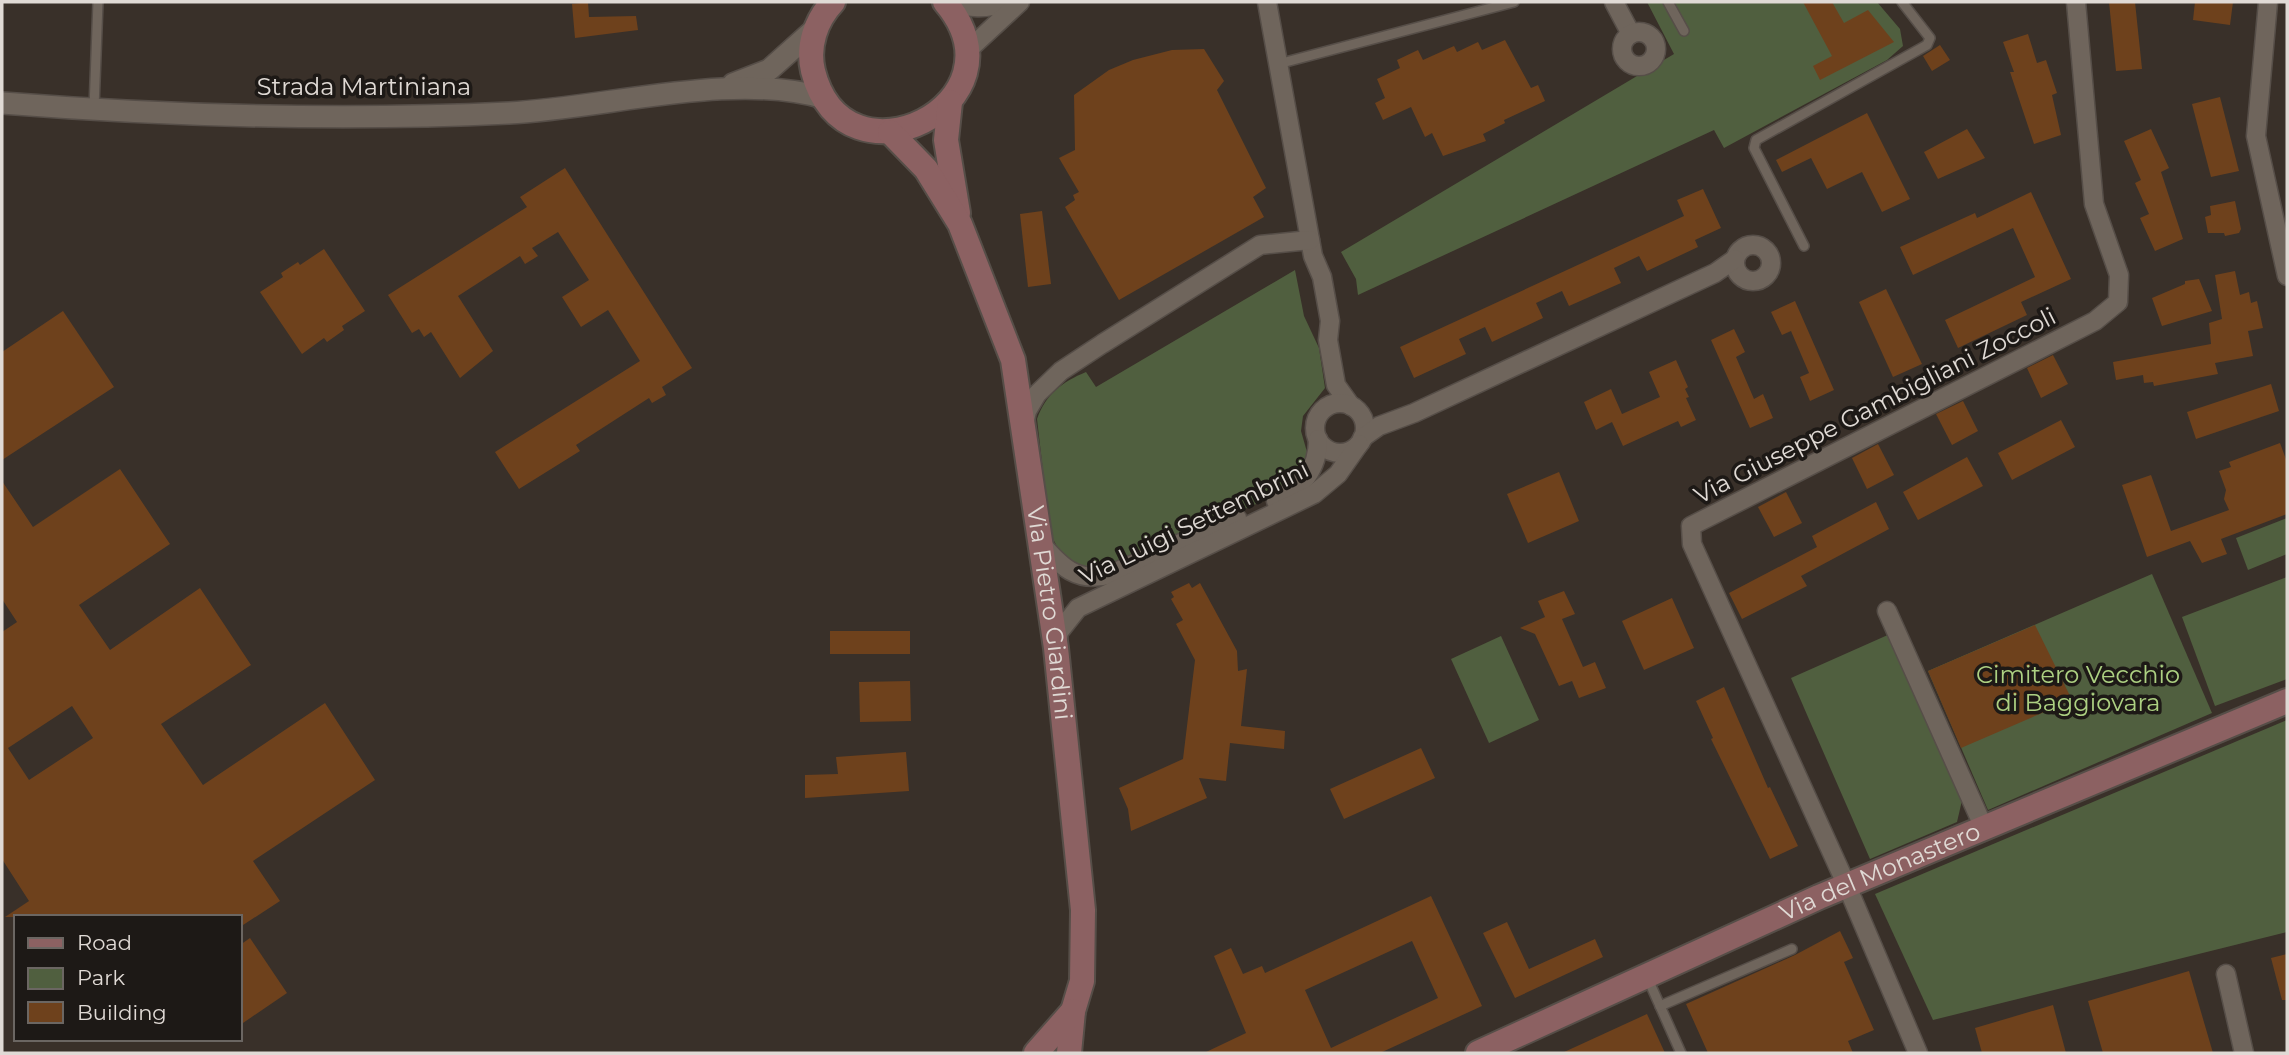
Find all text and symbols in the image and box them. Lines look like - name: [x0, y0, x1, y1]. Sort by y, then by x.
- street label: Strada Martiniana: [257, 72, 471, 101]
- street label: Via Giuseppe Gambigliani Zoccoli: [1689, 301, 2061, 510]
- street label: Via Luigi Settembrini: [1074, 454, 1313, 591]
- street label: Via Pietro Giardini: [1021, 504, 1078, 722]
- park label: Cimitero Vecchio di Baggiovara: [1976, 660, 2180, 717]
- street label: Via del Monastero: [1775, 816, 1985, 927]
- legend: [14, 915, 242, 1041]
- text: Road: [77, 930, 132, 955]
- text: Park: [77, 965, 125, 990]
- text: Building: [77, 1000, 167, 1025]

